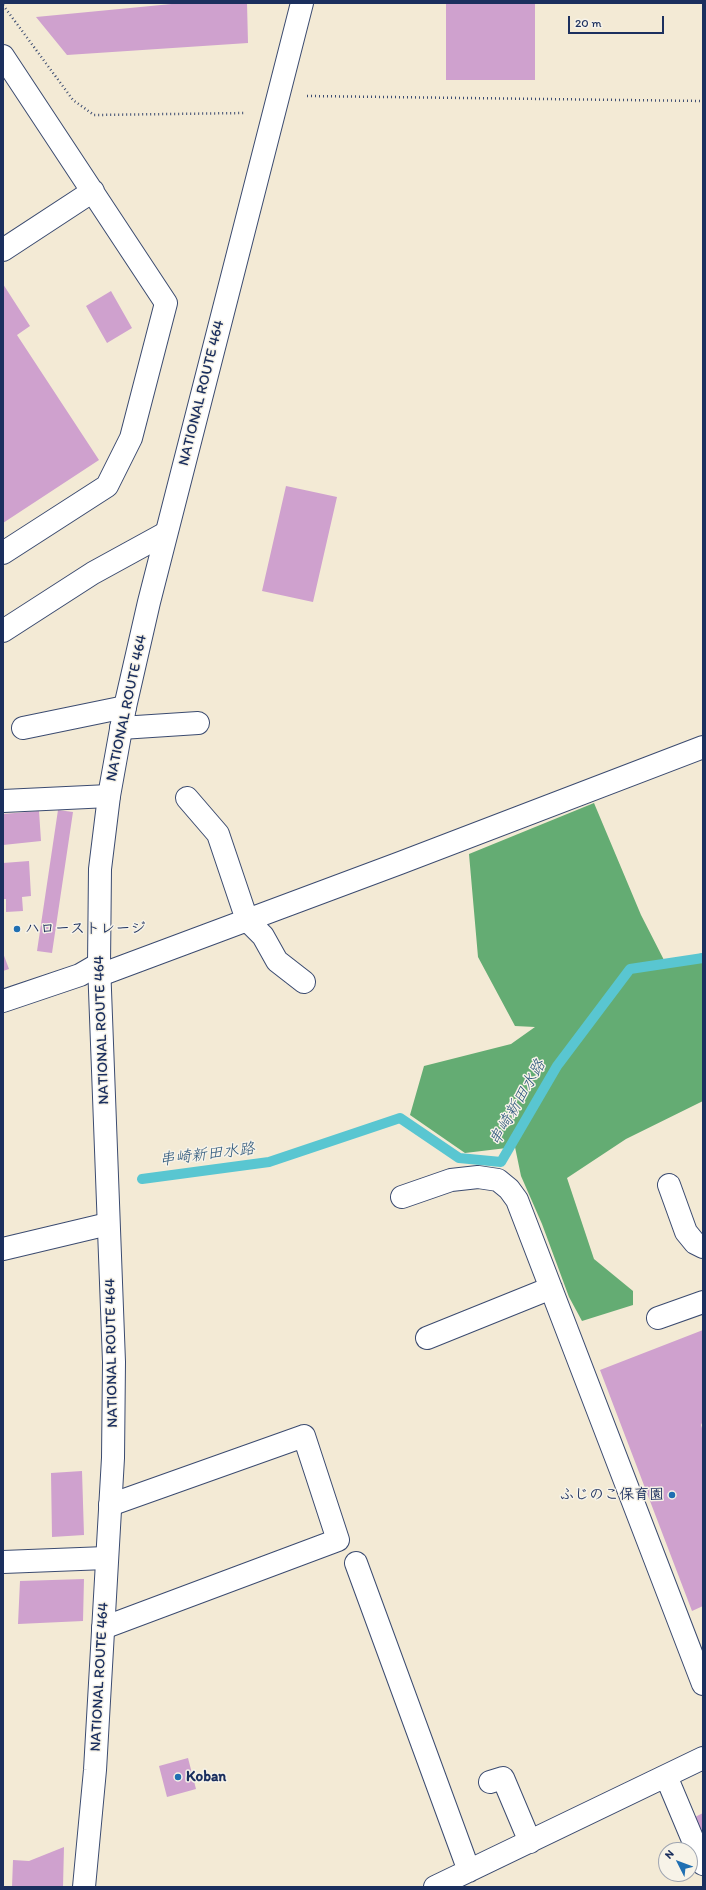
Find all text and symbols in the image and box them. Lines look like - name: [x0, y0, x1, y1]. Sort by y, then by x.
- scale bar: [570, 8, 666, 34]
- text: 20 m: [575, 16, 602, 30]
- street label: NATIONAL ROUTE 464: [175, 318, 229, 468]
- street label: NATIONAL ROUTE 464: [103, 633, 151, 783]
- place label: ハローストレージ: [25, 920, 146, 938]
- marker: ハローストレージ: [12, 924, 22, 934]
- street label: NATIONAL ROUTE 464: [90, 955, 114, 1105]
- water label: 串崎新田水路: [486, 1057, 550, 1149]
- water label: 串崎新田水路: [158, 1140, 256, 1170]
- street label: NATIONAL ROUTE 464: [102, 1278, 122, 1428]
- place label: ふじのこ保育園: [559, 1486, 664, 1504]
- marker: ふじのこ保育園: [667, 1490, 677, 1500]
- street label: NATIONAL ROUTE 464: [87, 1602, 113, 1752]
- place label: Koban: [186, 1768, 226, 1786]
- marker: Koban: [173, 1772, 183, 1782]
- north arrow: [658, 1842, 698, 1882]
- text: N: [662, 1847, 677, 1861]

